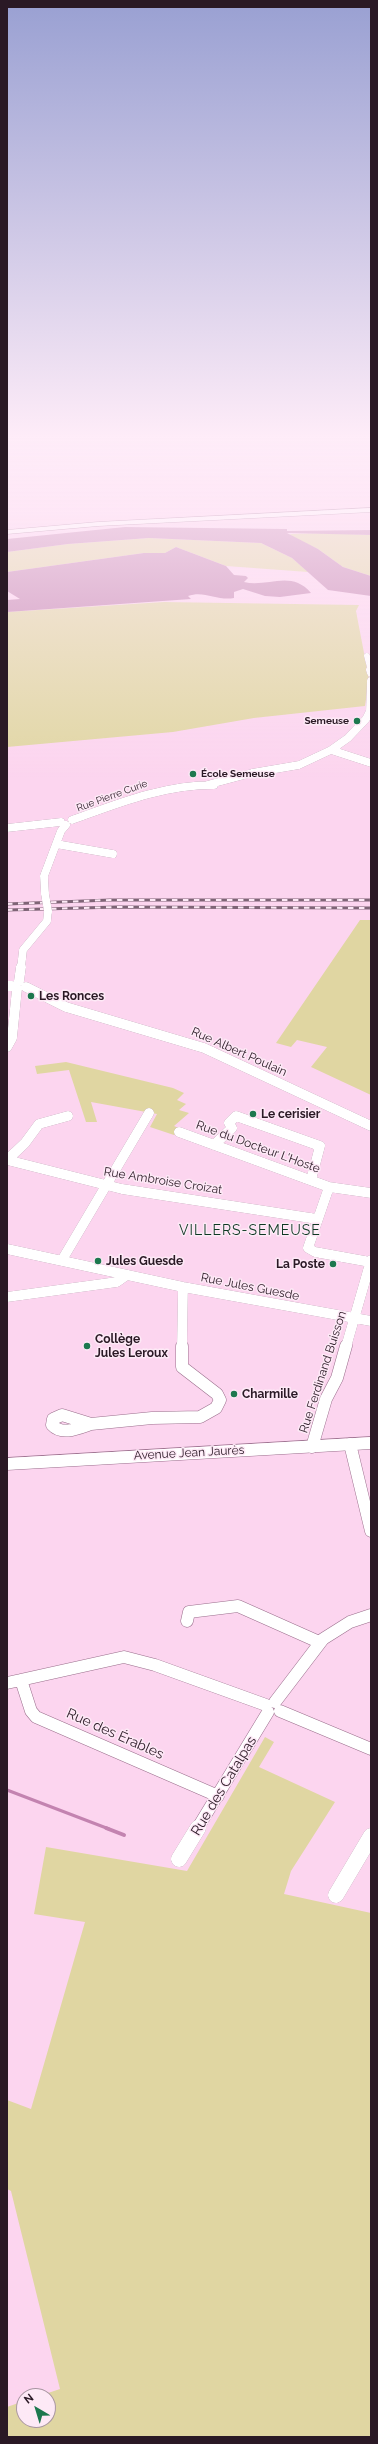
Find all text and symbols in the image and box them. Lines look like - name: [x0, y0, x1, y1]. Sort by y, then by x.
- place label: Semeuse: [304, 715, 349, 727]
- marker: Semeuse: [352, 716, 362, 726]
- place label: École Semeuse: [201, 768, 275, 780]
- marker: École Semeuse: [188, 769, 198, 779]
- street label: Rue Pierre Curie: [75, 778, 149, 814]
- place label: Les Ronces: [39, 989, 104, 1003]
- marker: Les Ronces: [26, 991, 36, 1001]
- street label: Rue Albert Poulain: [189, 1024, 289, 1080]
- place label: Le cerisier: [261, 1107, 320, 1121]
- marker: Le cerisier: [248, 1109, 258, 1119]
- street label: Rue du Docteur L'Hoste: [194, 1118, 322, 1176]
- street label: Rue Ambroise Croizat: [103, 1165, 223, 1197]
- district label: VILLERS-SEMEUSE: [179, 1223, 321, 1239]
- place label: Jules Guesde: [106, 1254, 183, 1268]
- marker: Jules Guesde: [93, 1256, 103, 1266]
- place label: La Poste: [276, 1257, 325, 1271]
- marker: La Poste: [328, 1259, 338, 1269]
- street label: Rue Jules Guesde: [200, 1270, 300, 1304]
- street label: Rue Ferdinand Buisson: [296, 1309, 350, 1435]
- place label: Collège Jules Leroux: [95, 1332, 168, 1360]
- marker: Collège Jules Leroux: [82, 1341, 92, 1351]
- place label: Charmille: [242, 1387, 298, 1401]
- marker: Charmille: [229, 1389, 239, 1399]
- street label: Avenue Jean Jaurès: [133, 1443, 245, 1463]
- street label: Rue des Érables: [64, 1705, 166, 1763]
- street label: Rue des Catalpas: [188, 1733, 260, 1839]
- north arrow: [16, 2388, 56, 2428]
- text: N: [22, 2391, 36, 2407]

